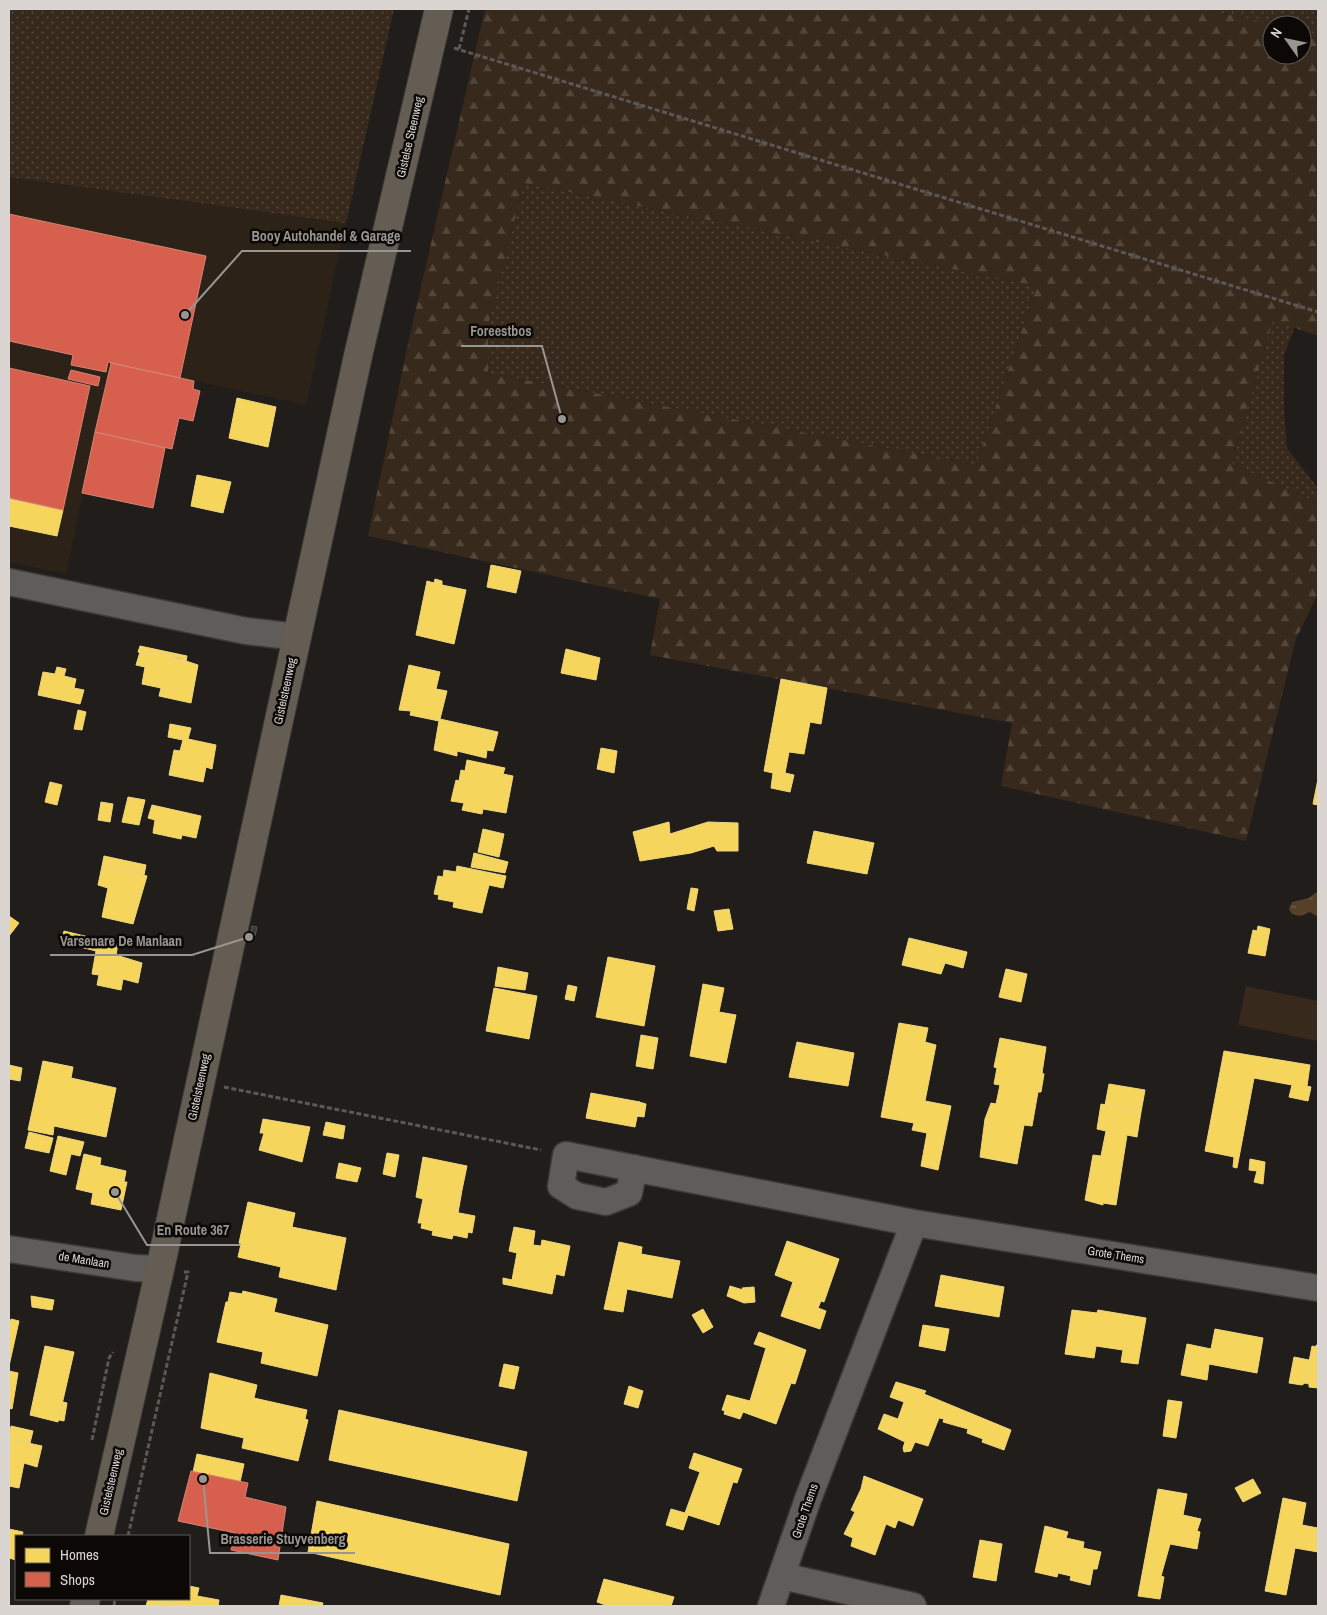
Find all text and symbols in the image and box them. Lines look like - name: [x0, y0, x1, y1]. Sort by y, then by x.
- north arrow: [1262, 15, 1312, 65]
- text: N: [1266, 25, 1286, 41]
- street label: Gistelse Steenweg: [393, 94, 427, 179]
- callout: Booy Autohandel & Garage: [242, 222, 411, 251]
- text: Booy Autohandel & Garage: [252, 227, 400, 245]
- callout: Foreestbos: [461, 317, 542, 346]
- text: Foreestbos: [470, 322, 532, 340]
- street label: Gistelsteenweg: [270, 656, 300, 726]
- callout: Varsenare De Manlaan: [50, 926, 192, 955]
- text: Varsenare De Manlaan: [60, 932, 182, 950]
- street label: Gistelsteenweg: [184, 1052, 214, 1122]
- callout: En Route 367: [147, 1216, 240, 1245]
- text: En Route 367: [157, 1221, 230, 1239]
- street label: Grote Thems: [1086, 1243, 1146, 1267]
- street label: de Manlaan: [57, 1248, 111, 1272]
- street label: Gistelsteenweg: [96, 1447, 127, 1517]
- street label: Grote Thems: [788, 1481, 822, 1541]
- callout: Brasserie Stuyvenberg: [210, 1524, 355, 1553]
- text: Brasserie Stuyvenberg: [220, 1530, 346, 1548]
- legend: [15, 1535, 190, 1600]
- text: Homes: [60, 1544, 99, 1565]
- text: Shops: [60, 1569, 95, 1590]

